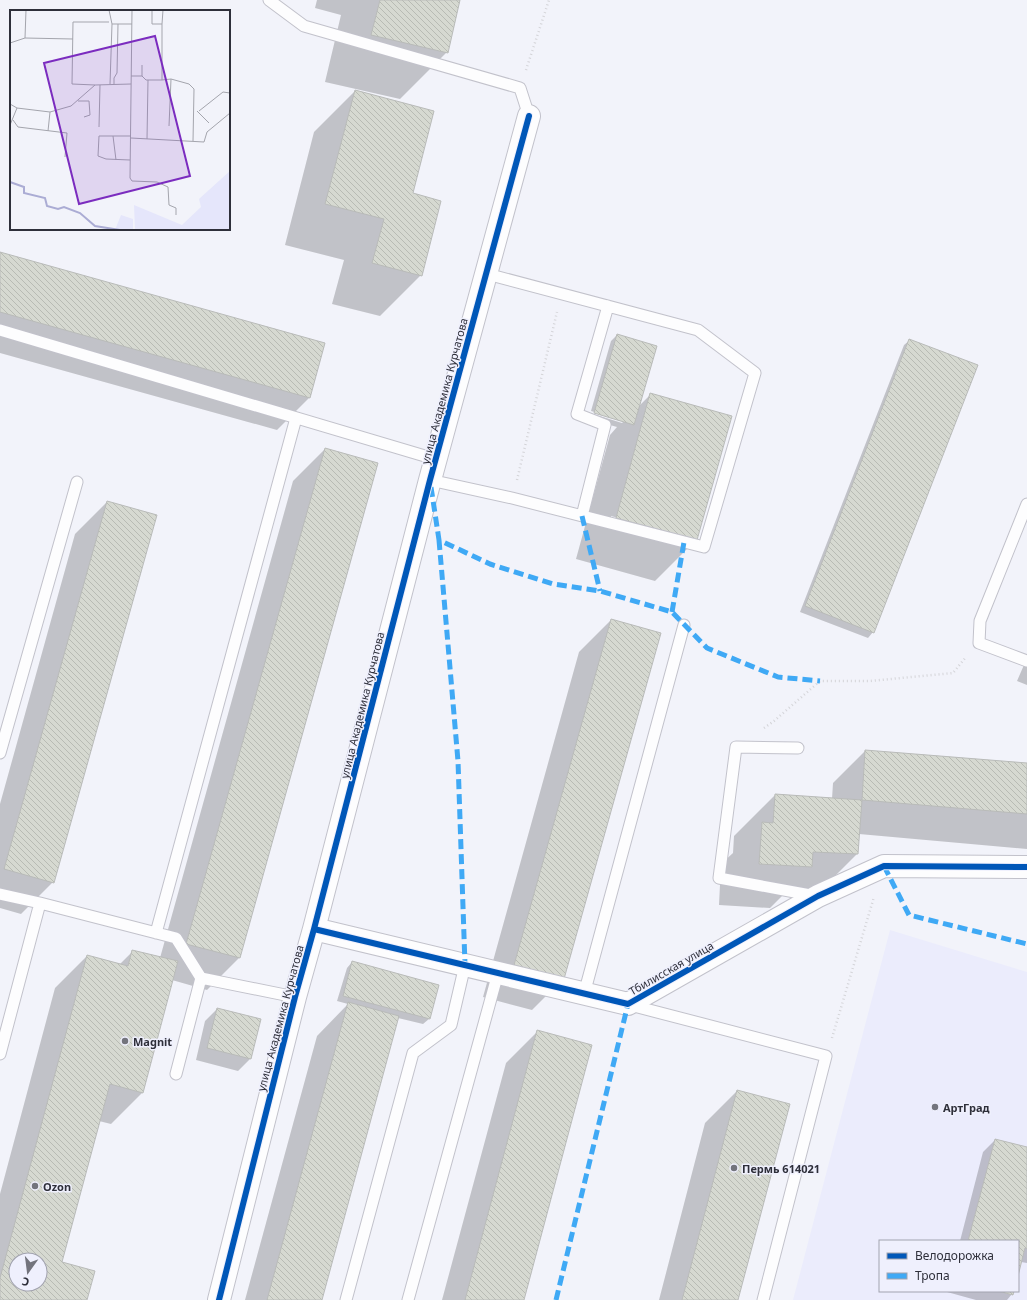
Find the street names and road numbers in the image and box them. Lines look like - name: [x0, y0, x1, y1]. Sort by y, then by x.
- street label: улица Академика Курчатова: [417, 316, 471, 466]
- street label: улица Академика Курчатова: [336, 630, 388, 780]
- street label: Тбилисская улица: [626, 938, 716, 998]
- street label: улица Академика Курчатова: [253, 943, 307, 1093]

